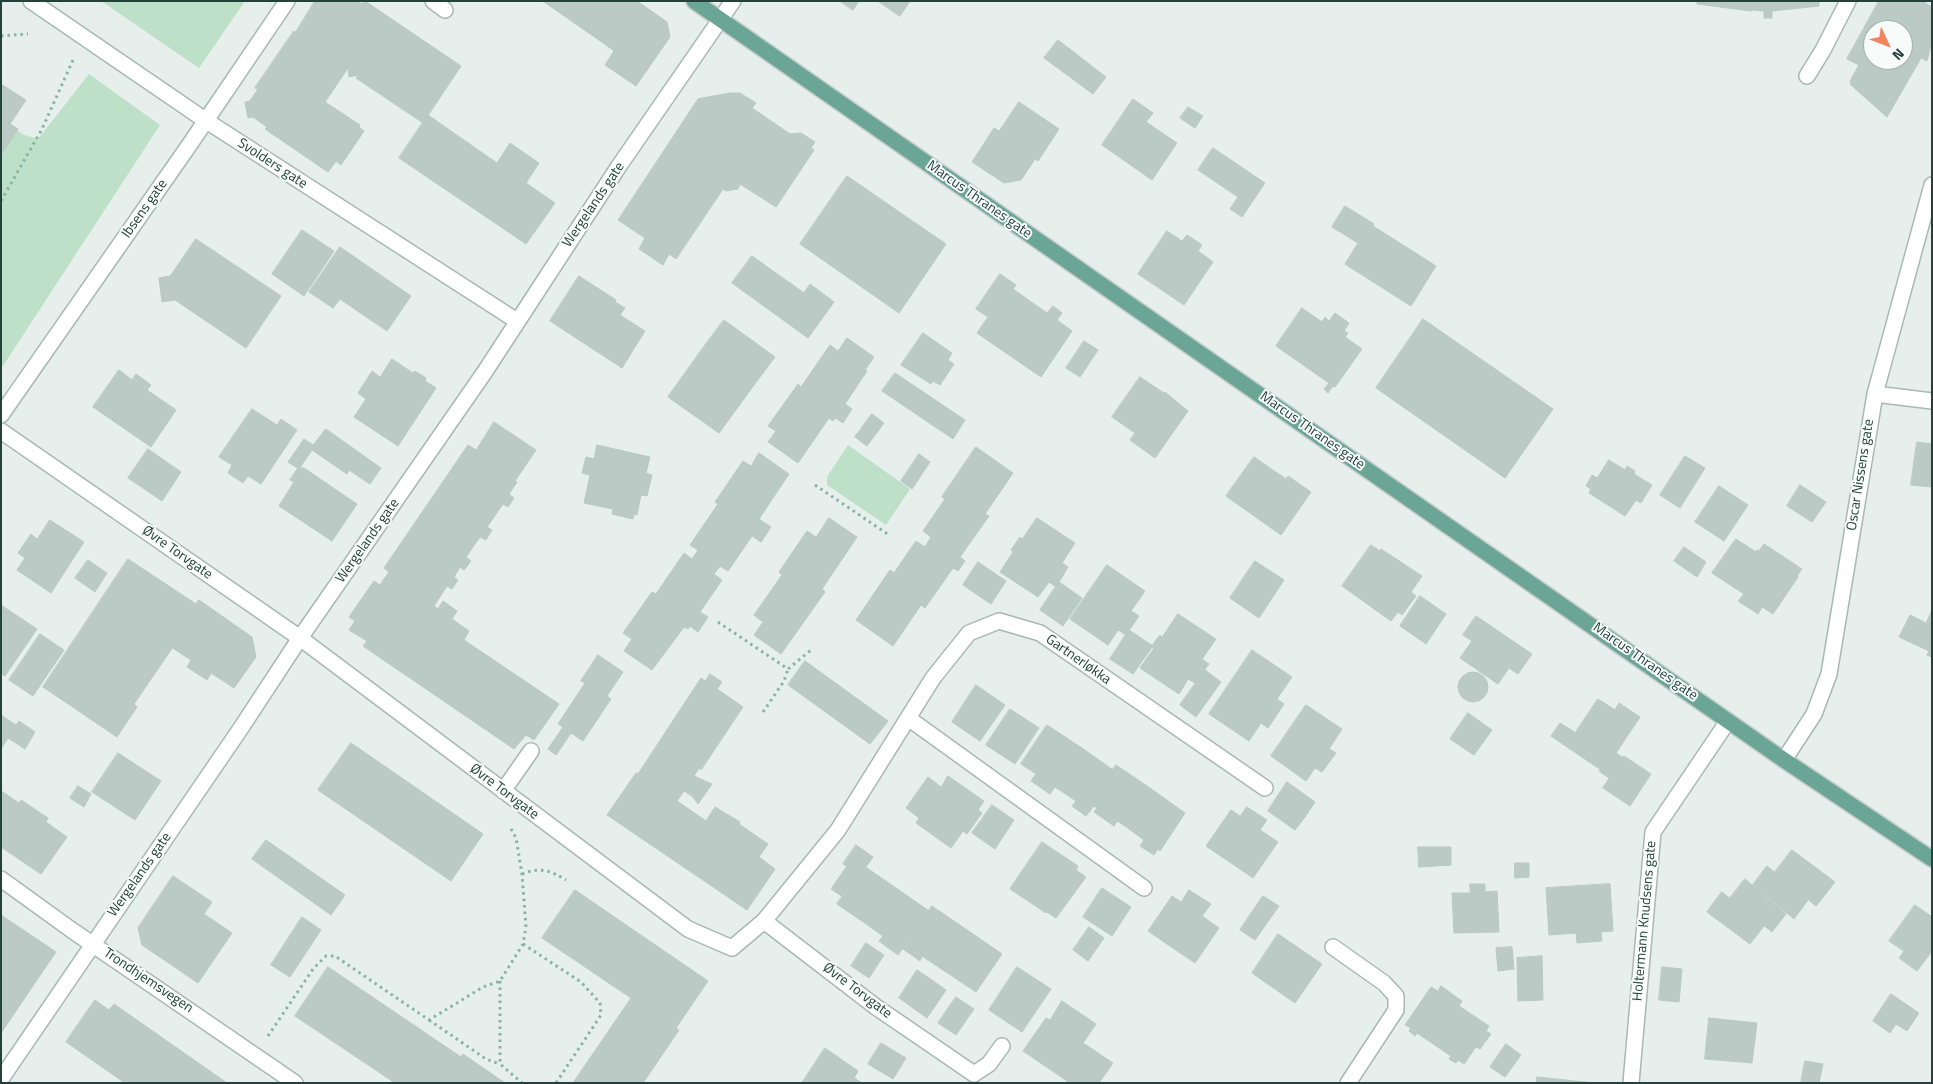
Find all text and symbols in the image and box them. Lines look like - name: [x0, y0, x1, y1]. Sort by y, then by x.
- north arrow: [1863, 20, 1913, 70]
- text: N: [1888, 44, 1910, 66]
- street label: Svolders gate: [234, 135, 310, 193]
- street label: Marcus Thranes gate: [924, 158, 1034, 242]
- street label: Wergelands gate: [559, 159, 629, 251]
- street label: Ibsens gate: [119, 176, 171, 242]
- street label: Marcus Thranes gate: [1257, 389, 1367, 473]
- street label: Oscar Nissens gate: [1844, 418, 1878, 532]
- street label: Wergelands gate: [333, 496, 403, 586]
- street label: Øvre Torvgate: [139, 523, 215, 583]
- street label: Marcus Thranes gate: [1590, 620, 1700, 704]
- street label: Gartnerløkka: [1042, 631, 1114, 689]
- street label: Øvre Torvgate: [466, 761, 542, 823]
- street label: Wergelands gate: [105, 830, 175, 920]
- street label: Holtermann Knudsens gate: [1630, 840, 1660, 1002]
- street label: Trondhjemsvegen: [100, 945, 196, 1017]
- street label: Øvre Torvgate: [819, 960, 895, 1022]

